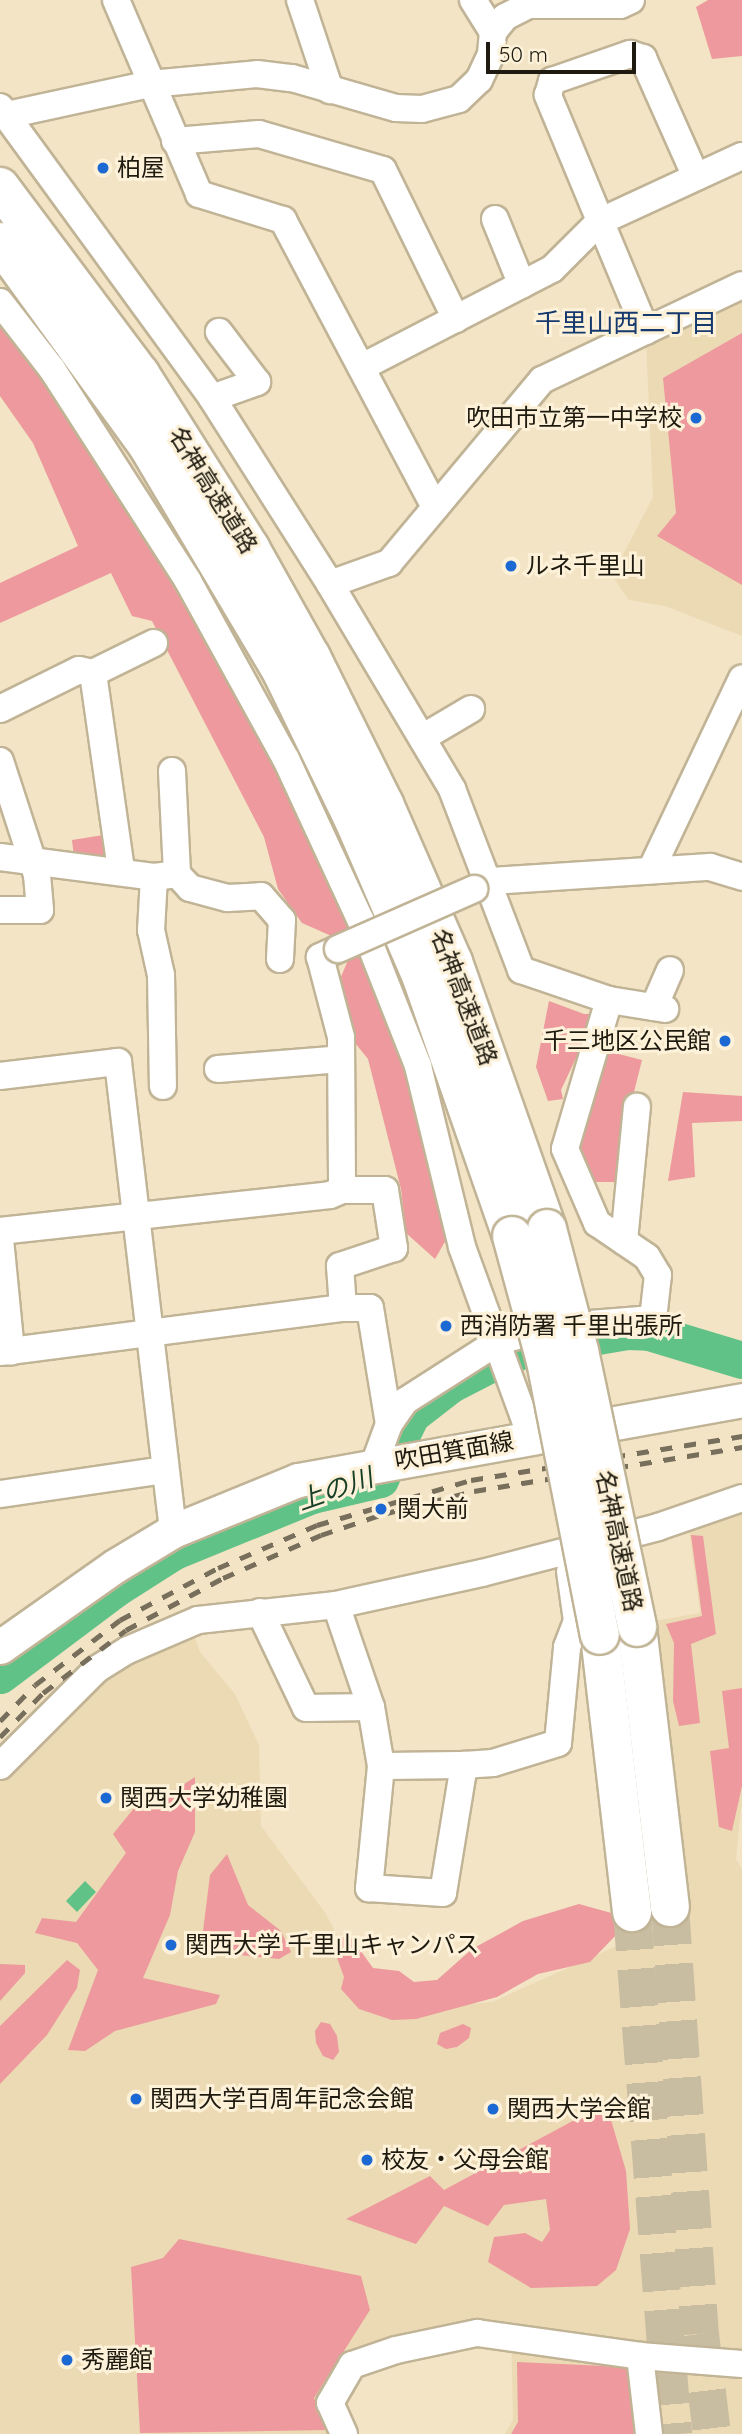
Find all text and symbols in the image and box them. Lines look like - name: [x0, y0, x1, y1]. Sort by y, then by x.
- scale bar: [490, 28, 640, 72]
- text: 50 m: [499, 41, 548, 67]
- place label: 柏屋: [117, 154, 165, 182]
- marker: 柏屋: [95, 160, 111, 176]
- district label: 千里山西二丁目: [535, 307, 717, 339]
- place label: 吹田市立第一中学校: [466, 404, 682, 432]
- marker: 吹田市立第一中学校: [688, 410, 704, 426]
- street label: 名神高速道路: [163, 421, 263, 559]
- place label: ルネ千里山: [525, 552, 645, 580]
- marker: ルネ千里山: [503, 558, 519, 574]
- street label: 名神高速道路: [425, 925, 503, 1069]
- place label: 千三地区公民館: [543, 1027, 711, 1055]
- marker: 千三地区公民館: [717, 1033, 733, 1049]
- place label: 西消防署 千里出張所: [460, 1312, 683, 1340]
- marker: 西消防署 千里出張所: [438, 1318, 454, 1334]
- street label: 吹田箕面線: [392, 1426, 516, 1476]
- water label: 上の川: [293, 1462, 377, 1516]
- street label: 名神高速道路: [590, 1468, 648, 1614]
- place label: 関大前: [397, 1495, 469, 1523]
- marker: 関大前: [371, 1499, 391, 1519]
- place label: 関西大学幼稚園: [120, 1784, 288, 1812]
- marker: 関西大学幼稚園: [98, 1790, 114, 1806]
- place label: 関西大学 千里山キャンパス: [185, 1931, 480, 1959]
- marker: 関西大学 千里山キャンパス: [163, 1937, 179, 1953]
- place label: 関西大学百周年記念会館: [150, 2085, 414, 2113]
- marker: 関西大学百周年記念会館: [128, 2091, 144, 2107]
- place label: 関西大学会館: [507, 2095, 651, 2123]
- marker: 関西大学会館: [485, 2101, 501, 2117]
- place label: 校友・父母会館: [381, 2146, 549, 2174]
- marker: 校友・父母会館: [359, 2152, 375, 2168]
- place label: 秀麗館: [81, 2346, 153, 2374]
- marker: 秀麗館: [59, 2352, 75, 2368]

